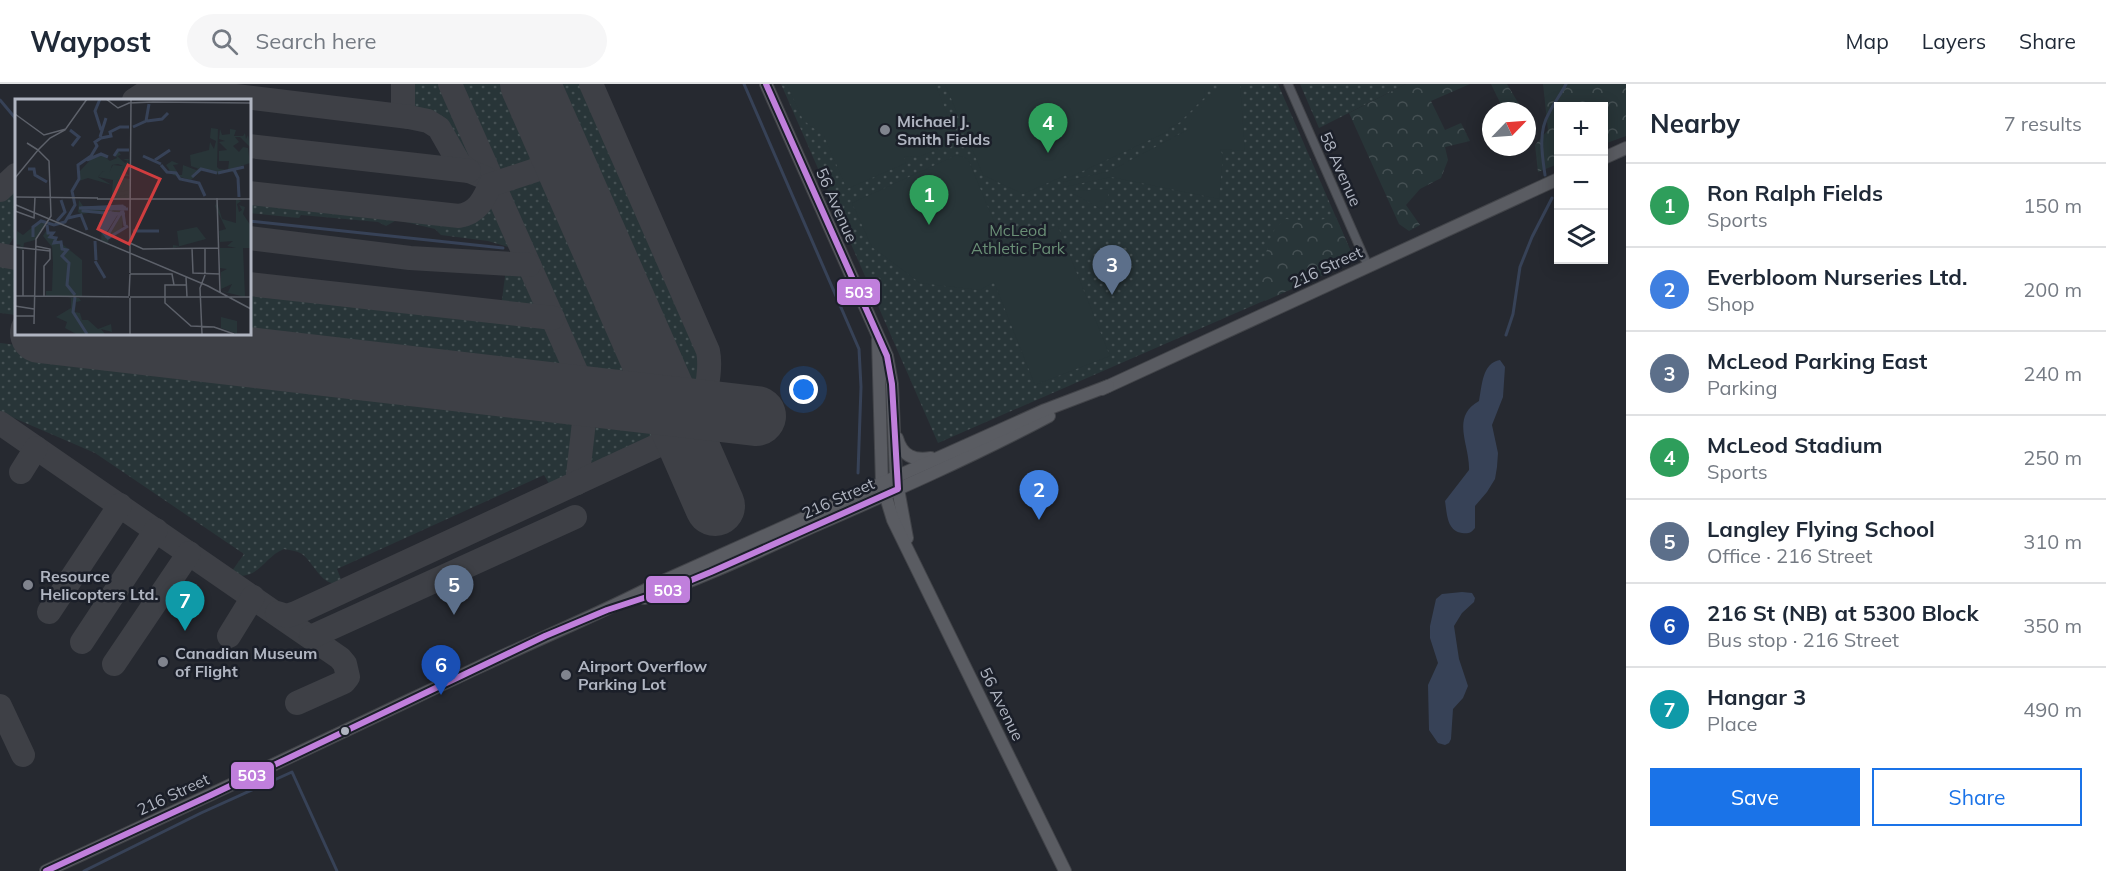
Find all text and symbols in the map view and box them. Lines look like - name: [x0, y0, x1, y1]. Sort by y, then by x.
- search box: [187, 14, 607, 68]
- text: Waypost: [30, 24, 151, 59]
- icon: search: [208, 25, 241, 58]
- text: Search here: [256, 27, 377, 55]
- text: Map: [1846, 28, 1889, 54]
- text: Layers: [1922, 28, 1986, 54]
- text: Share: [2019, 28, 2076, 54]
- inset map: [15, 99, 250, 334]
- north arrow: [1482, 102, 1536, 156]
- map controls: [1554, 102, 1608, 264]
- button: +: [1554, 102, 1608, 156]
- pin: 4: [1028, 104, 1068, 153]
- text: Nearby: [1650, 107, 1740, 140]
- place label: Michael J. Smith Fields: [897, 111, 990, 149]
- text: 7 results: [2004, 111, 2082, 136]
- marker: Michael J. Smith Fields: [878, 123, 892, 137]
- street label: 58 Avenue: [1316, 129, 1366, 209]
- button: −: [1554, 156, 1608, 210]
- street label: 56 Avenue: [812, 165, 862, 245]
- pin: 1: [910, 176, 948, 225]
- text: Ron Ralph Fields: [1707, 179, 1883, 207]
- text: 1: [1664, 193, 1676, 218]
- text: 150 m: [2023, 193, 2082, 218]
- text: Sports: [1707, 207, 1768, 232]
- button: layers: [1554, 210, 1608, 264]
- park label: McLeod Athletic Park: [971, 220, 1066, 258]
- street label: 216 Street: [1287, 241, 1366, 292]
- pin: 3: [1092, 246, 1132, 295]
- text: Everbloom Nurseries Ltd.: [1707, 263, 1967, 291]
- text: 2: [1664, 277, 1676, 302]
- text: 200 m: [2023, 277, 2082, 302]
- line badge: 503: [836, 278, 881, 306]
- text: 503: [845, 282, 873, 302]
- text: Shop: [1707, 291, 1755, 316]
- text: McLeod Parking East: [1707, 347, 1927, 375]
- text: 3: [1664, 361, 1676, 386]
- text: 240 m: [2023, 361, 2082, 386]
- your location: [789, 375, 818, 404]
- text: Parking: [1707, 375, 1778, 400]
- text: McLeod Stadium: [1707, 431, 1883, 459]
- text: 4: [1664, 445, 1676, 470]
- text: 250 m: [2023, 445, 2082, 470]
- text: Sports: [1707, 459, 1768, 484]
- pin: 2: [1020, 470, 1058, 520]
- street label: 216 Street: [799, 473, 878, 523]
- text: Langley Flying School: [1707, 515, 1935, 543]
- text: 5: [1664, 529, 1676, 554]
- text: 310 m: [2023, 529, 2082, 554]
- text: Office · 216 Street: [1707, 543, 1873, 568]
- place label: Resource Helicopters Ltd.: [40, 566, 158, 604]
- pin: 5: [434, 566, 474, 615]
- line badge: 503: [645, 575, 691, 604]
- marker: Resource Helicopters Ltd.: [21, 578, 35, 592]
- text: 503: [654, 580, 682, 600]
- pin: 7: [166, 582, 204, 631]
- text: 216 St (NB) at 5300 Block: [1707, 599, 1979, 627]
- text: 6: [1664, 613, 1676, 638]
- text: 350 m: [2023, 613, 2082, 638]
- text: Bus stop · 216 Street: [1707, 627, 1899, 652]
- place label: Canadian Museum of Flight: [175, 643, 317, 681]
- pin: 6: [422, 646, 460, 695]
- marker: Canadian Museum of Flight: [156, 655, 170, 669]
- place label: Airport Overflow Parking Lot: [578, 656, 707, 694]
- street label: 56 Avenue: [976, 664, 1028, 744]
- marker: Airport Overflow Parking Lot: [559, 668, 573, 682]
- text: Hangar 3: [1707, 683, 1806, 711]
- text: 7: [1664, 697, 1676, 722]
- text: 490 m: [2023, 697, 2082, 722]
- text: Place: [1707, 711, 1757, 736]
- unlabelled marker: [339, 725, 351, 737]
- line badge: 503: [230, 761, 275, 790]
- text: 503: [238, 765, 266, 785]
- street label: 216 Street: [134, 768, 213, 819]
- button: Save: [1650, 768, 1860, 826]
- button: Share: [1872, 768, 2082, 826]

